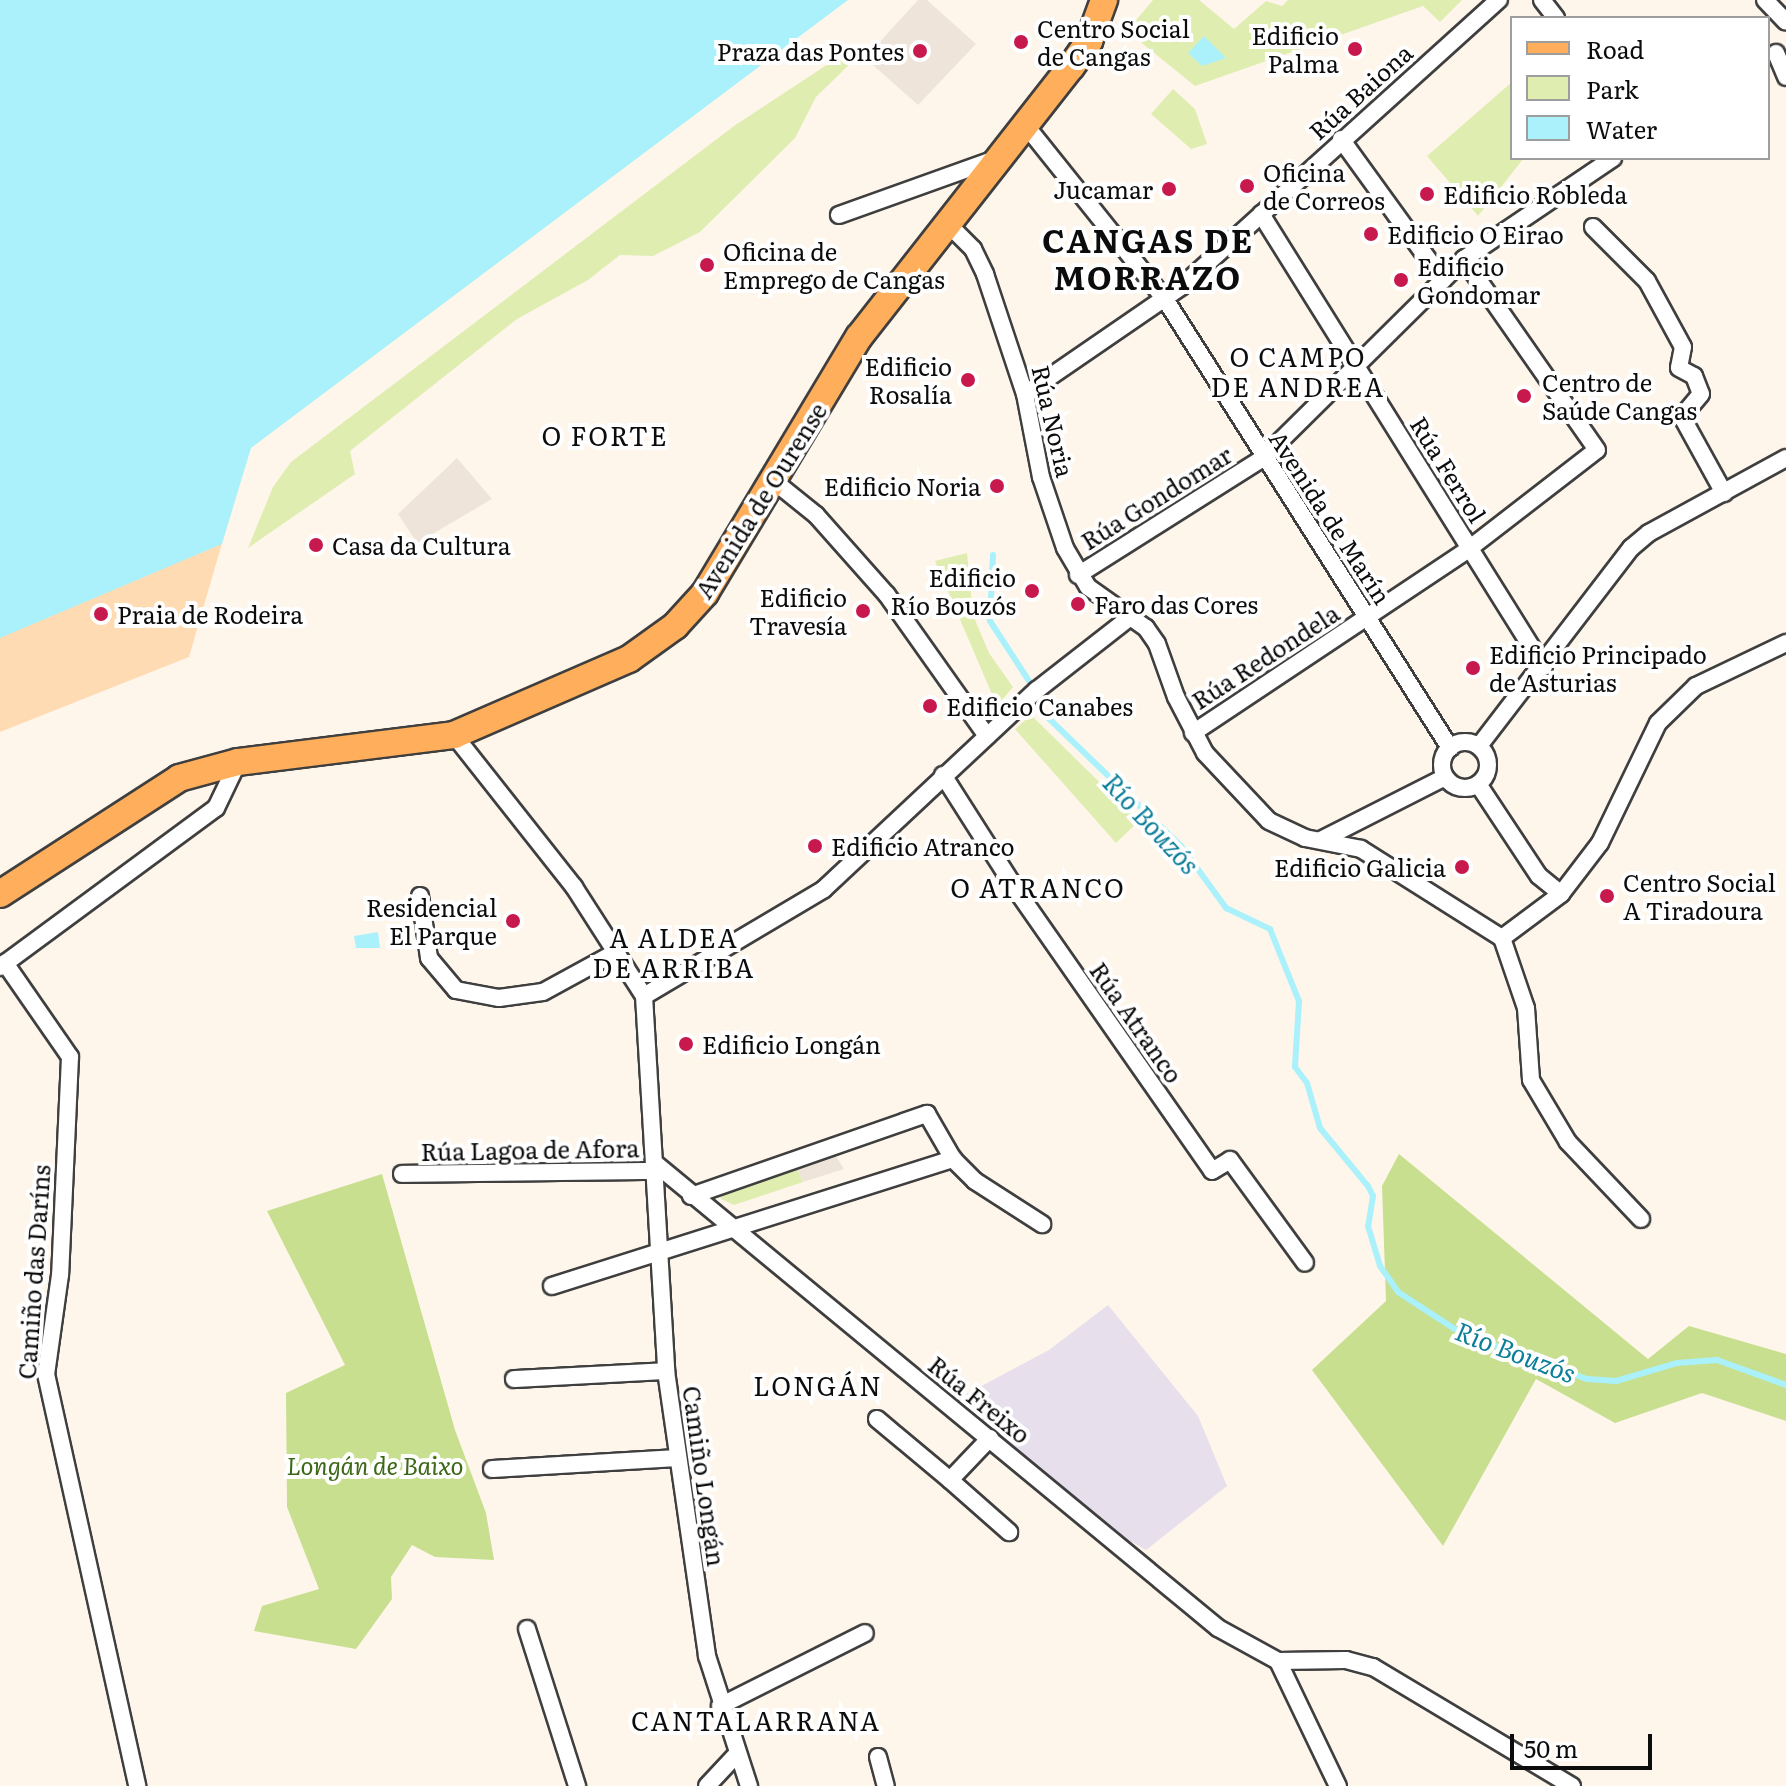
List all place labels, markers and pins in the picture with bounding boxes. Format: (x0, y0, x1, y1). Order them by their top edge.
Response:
place label: Centro Social de Cangas (1037, 14, 1190, 70)
place label: Edificio Palma (1252, 21, 1339, 77)
marker: Centro Social de Cangas (1012, 33, 1030, 51)
place label: Praza das Pontes (717, 37, 904, 65)
marker: Edificio Palma (1346, 40, 1364, 58)
marker: Praza das Pontes (911, 42, 929, 60)
place label: Oficina de Correos (1263, 158, 1385, 214)
place label: Jucamar (1053, 175, 1153, 203)
marker: Oficina de Correos (1238, 177, 1256, 195)
marker: Jucamar (1160, 180, 1178, 198)
place label: Edificio Robleda (1443, 180, 1627, 208)
marker: Edificio Robleda (1418, 185, 1436, 203)
place label: Edificio O Eirao (1387, 220, 1564, 248)
marker: Edificio O Eirao (1362, 225, 1380, 243)
place label: Oficina de Emprego de Cangas (723, 237, 945, 293)
place label: Edificio Gondomar (1417, 252, 1540, 308)
marker: Oficina de Emprego de Cangas (698, 256, 716, 274)
marker: Edificio Gondomar (1392, 271, 1410, 289)
place label: Edificio Rosalía (865, 352, 952, 408)
place label: Centro de Saúde Cangas (1542, 368, 1697, 424)
marker: Edificio Rosalía (959, 371, 977, 389)
marker: Centro de Saúde Cangas (1513, 385, 1535, 407)
place label: Edificio Noria (824, 472, 981, 500)
marker: Edificio Noria (988, 477, 1006, 495)
place label: Casa da Cultura (332, 531, 511, 559)
marker: Casa da Cultura (307, 536, 325, 554)
place label: Edificio Río Bouzós (891, 563, 1016, 619)
marker: Edificio Río Bouzós (1023, 582, 1041, 600)
place label: Edificio Travesía (749, 583, 847, 639)
place label: Faro das Cores (1094, 590, 1258, 618)
marker: Faro das Cores (1069, 595, 1087, 613)
place label: Praia de Rodeira (117, 600, 303, 628)
marker: Edificio Travesía (854, 602, 872, 620)
marker: Praia de Rodeira (92, 605, 110, 623)
place label: Edificio Principado de Asturias (1489, 640, 1707, 696)
marker: Edificio Principado de Asturias (1464, 659, 1482, 677)
place label: Edificio Canabes (946, 692, 1133, 720)
marker: Edificio Canabes (921, 697, 939, 715)
place label: Edificio Atranco (831, 832, 1015, 860)
marker: Edificio Atranco (806, 837, 824, 855)
place label: Edificio Galicia (1274, 853, 1446, 881)
marker: Edificio Galicia (1453, 858, 1471, 876)
place label: Centro Social A Tiradoura (1623, 868, 1776, 924)
marker: Centro Social A Tiradoura (1598, 887, 1616, 905)
place label: Residencial El Parque (366, 893, 497, 949)
marker: Residencial El Parque (504, 912, 522, 930)
place label: Edificio Longán (702, 1030, 881, 1058)
marker: Edificio Longán (677, 1035, 695, 1053)

